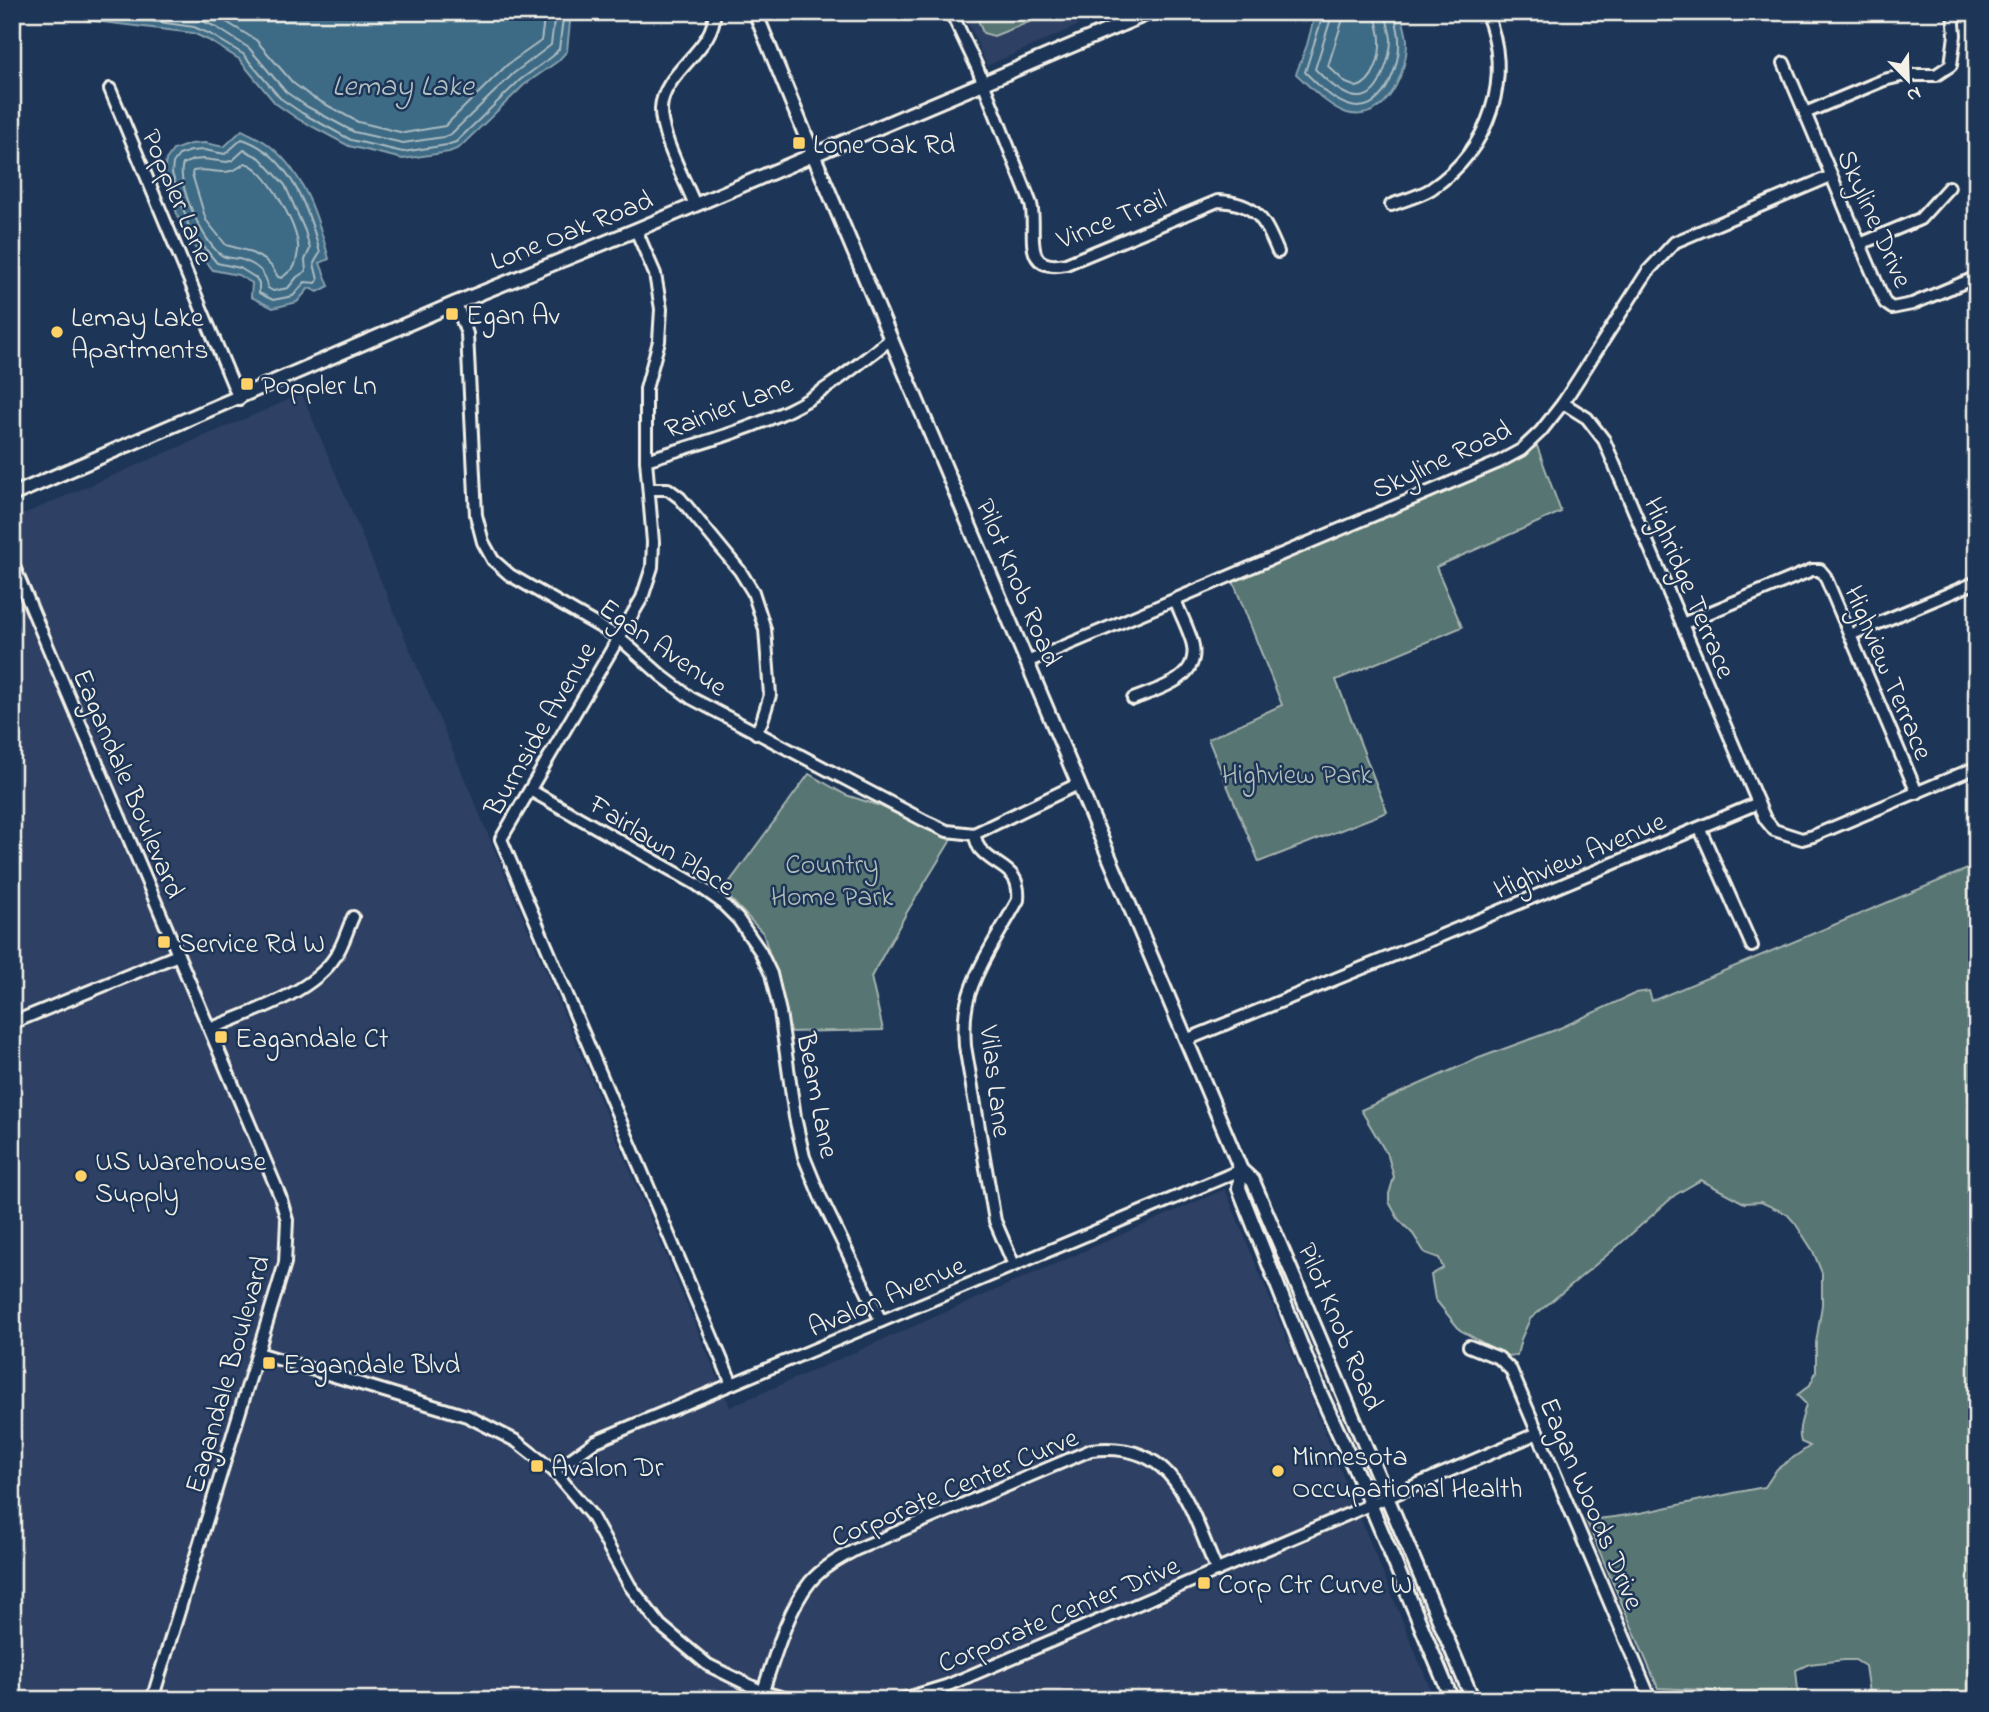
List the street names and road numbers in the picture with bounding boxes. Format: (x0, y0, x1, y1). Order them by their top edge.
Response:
street label: Poppler Lane (129, 123, 223, 272)
street label: Skyline Drive (1824, 144, 1922, 295)
street label: Lone Oak Road (485, 181, 660, 283)
street label: Vince Trail (1050, 181, 1173, 262)
street label: Rainier Lane (659, 365, 800, 452)
street label: Skyline Road (1366, 411, 1519, 511)
street label: Highridge Terrace (1631, 491, 1745, 686)
street label: Pilot Knob Road (963, 493, 1071, 674)
street label: Highview Terrace (1832, 580, 1942, 767)
street label: Egan Avenue (589, 589, 735, 709)
street label: Burnside Avenue (475, 634, 609, 826)
street label: Eagandale Boulevard (60, 663, 194, 906)
street label: Fairlawn Place (579, 785, 742, 908)
street label: Highview Avenue (1488, 802, 1673, 912)
street label: Vilas Lane (966, 1022, 1021, 1140)
street label: Beam Lane (783, 1028, 848, 1162)
street label: Pilot Knob Road (1285, 1237, 1393, 1418)
street label: Avalon Avenue (803, 1247, 973, 1350)
street label: Eagandale Boulevard (176, 1251, 283, 1499)
street label: Eagan Woods Drive (1527, 1392, 1653, 1617)
street label: Corporate Center Curve (826, 1418, 1086, 1560)
street label: Corporate Center Drive (932, 1547, 1187, 1686)

